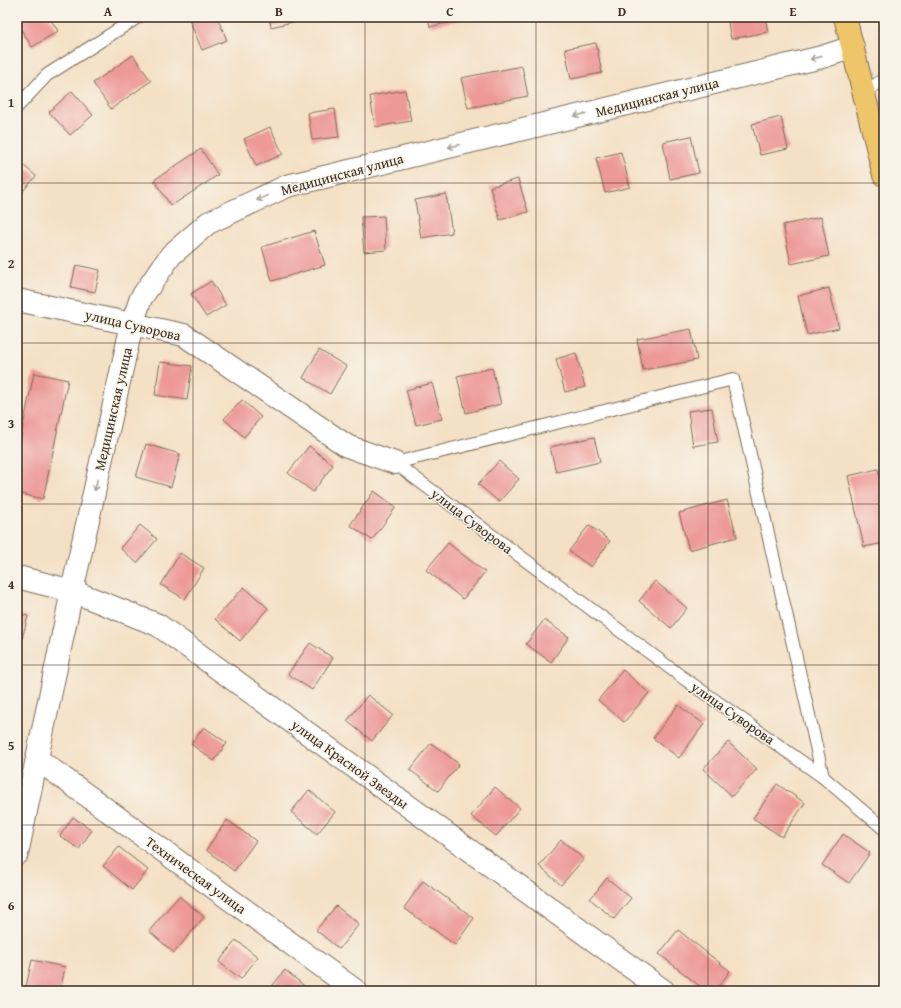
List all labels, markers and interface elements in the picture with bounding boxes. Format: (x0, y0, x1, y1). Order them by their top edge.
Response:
text: A (104, 2, 113, 21)
text: B (275, 2, 283, 21)
text: C (446, 2, 454, 21)
text: D (618, 2, 626, 21)
text: E (790, 2, 797, 21)
one-way arrow (810, 55, 823, 63)
street label: Медицинская улица (593, 72, 721, 122)
text: 1 (8, 93, 14, 112)
one-way arrow (574, 112, 587, 120)
one-way arrow (448, 142, 461, 150)
street label: Медицинская улица (279, 148, 406, 200)
one-way arrow (256, 195, 268, 202)
text: 2 (8, 254, 15, 273)
street label: улица Суворова (82, 304, 183, 346)
street label: Медицинская улица (89, 345, 137, 473)
text: 3 (8, 414, 14, 433)
one-way arrow (91, 478, 99, 491)
street label: улица Суворова (426, 483, 517, 559)
text: 4 (8, 575, 15, 594)
street label: улица Суворова (686, 676, 779, 749)
street label: улица Красной Звезды (286, 714, 413, 814)
text: 5 (8, 736, 15, 755)
street label: Техническая улица (141, 832, 251, 919)
text: 6 (8, 896, 15, 915)

